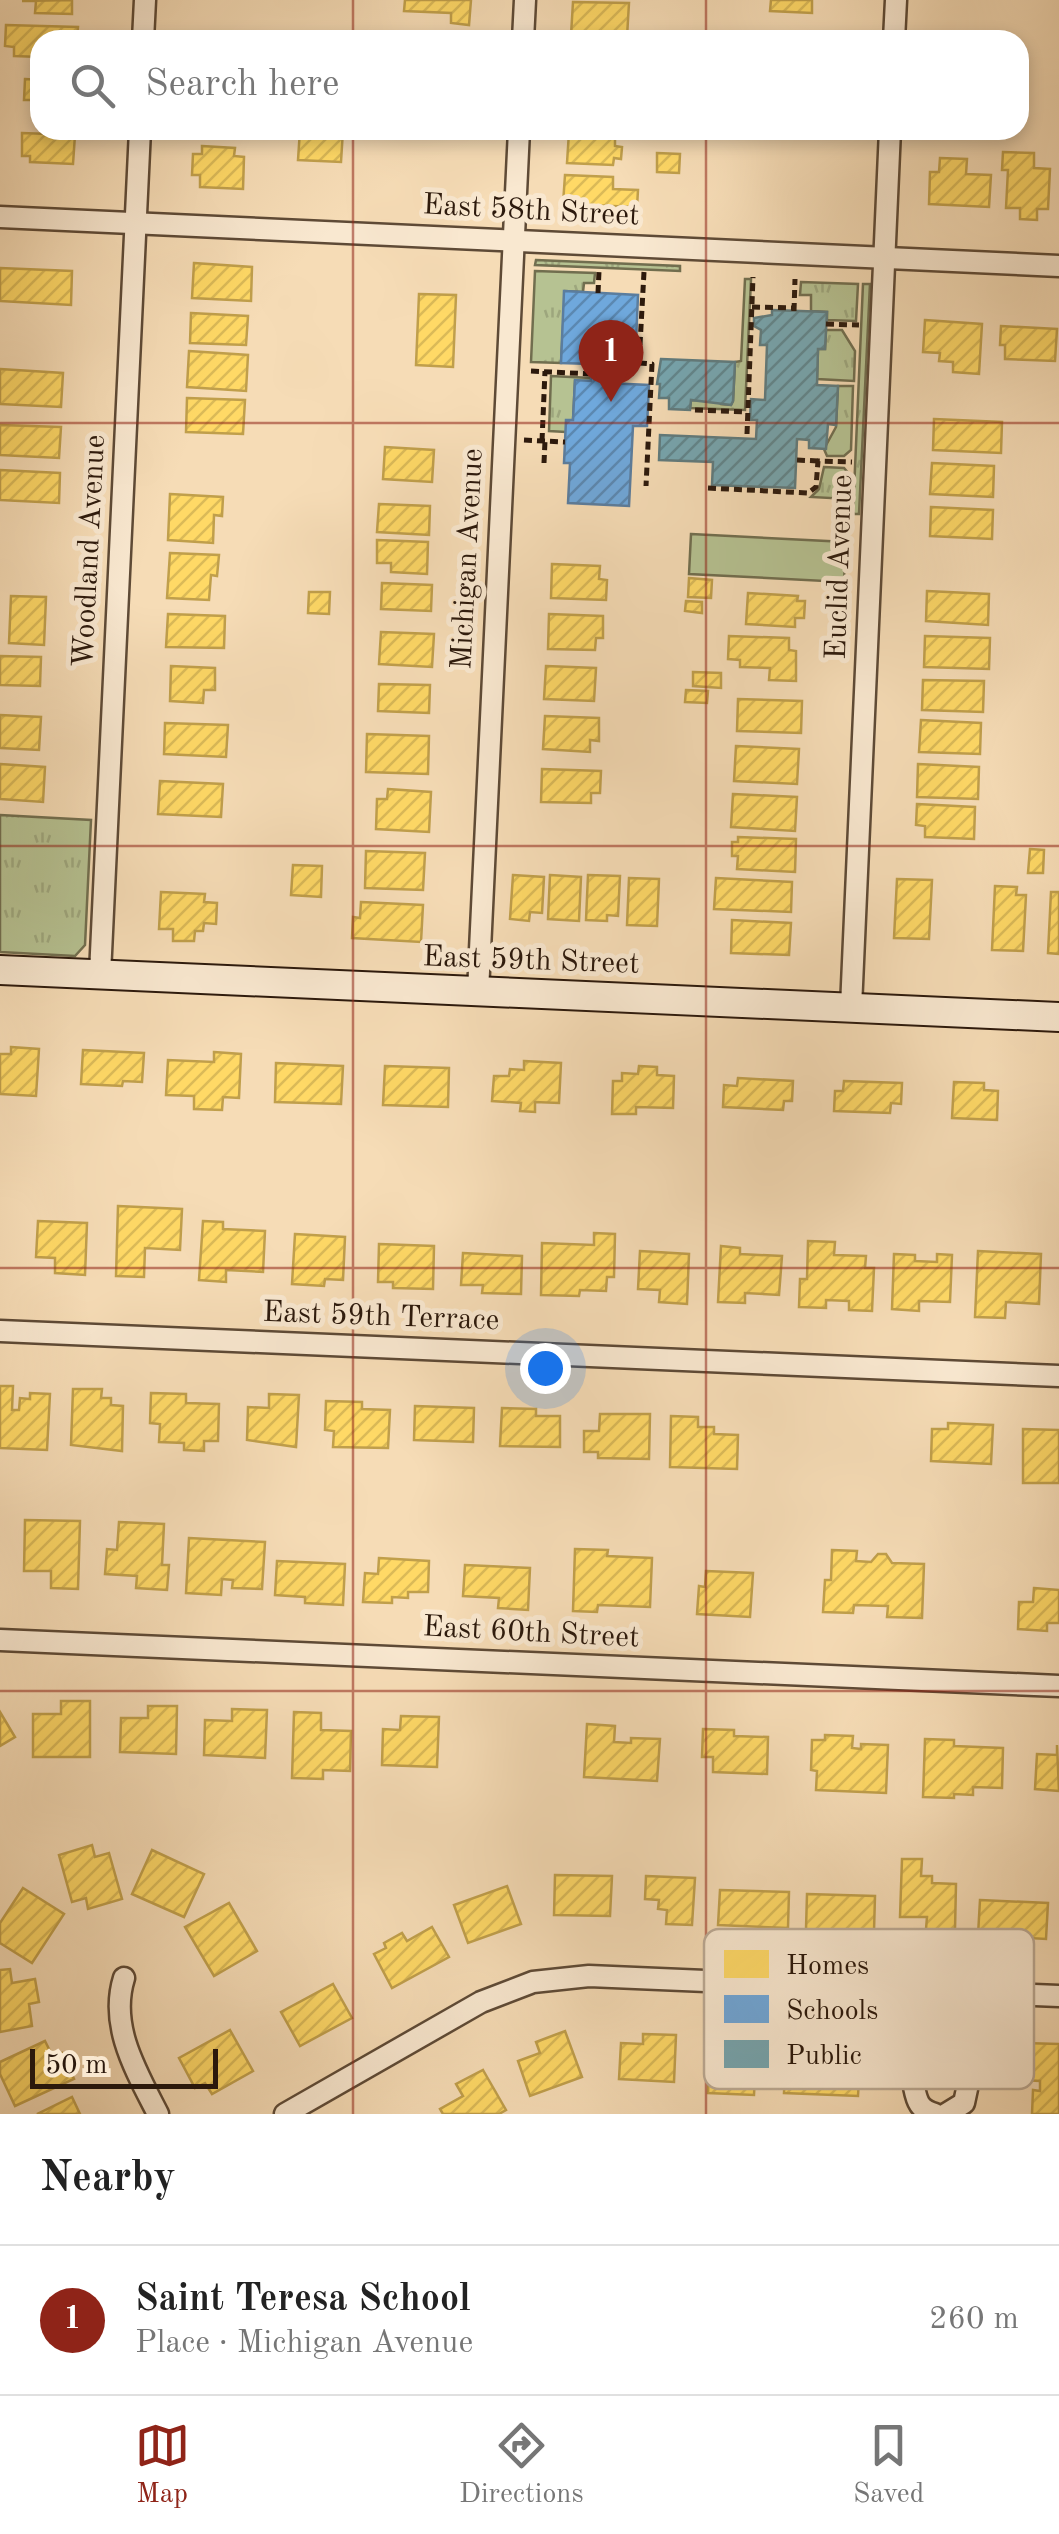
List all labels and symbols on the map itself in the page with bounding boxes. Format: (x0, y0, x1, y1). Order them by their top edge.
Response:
street label: East 58th Street (422, 190, 640, 232)
pin: 1 (578, 320, 644, 402)
street label: Woodland Avenue (69, 434, 111, 668)
street label: Michigan Avenue (447, 448, 489, 670)
street label: Euclid Avenue (822, 474, 858, 660)
street label: East 59th Street (422, 942, 640, 980)
street label: East 59th Terrace (262, 1298, 500, 1336)
your location (520, 1343, 571, 1394)
street label: East 60th Street (422, 1612, 640, 1654)
legend (704, 1929, 1034, 2089)
text: Homes (786, 1953, 869, 1981)
text: Schools (786, 1998, 878, 2026)
text: Public (786, 2043, 862, 2071)
scale bar (30, 2044, 218, 2088)

